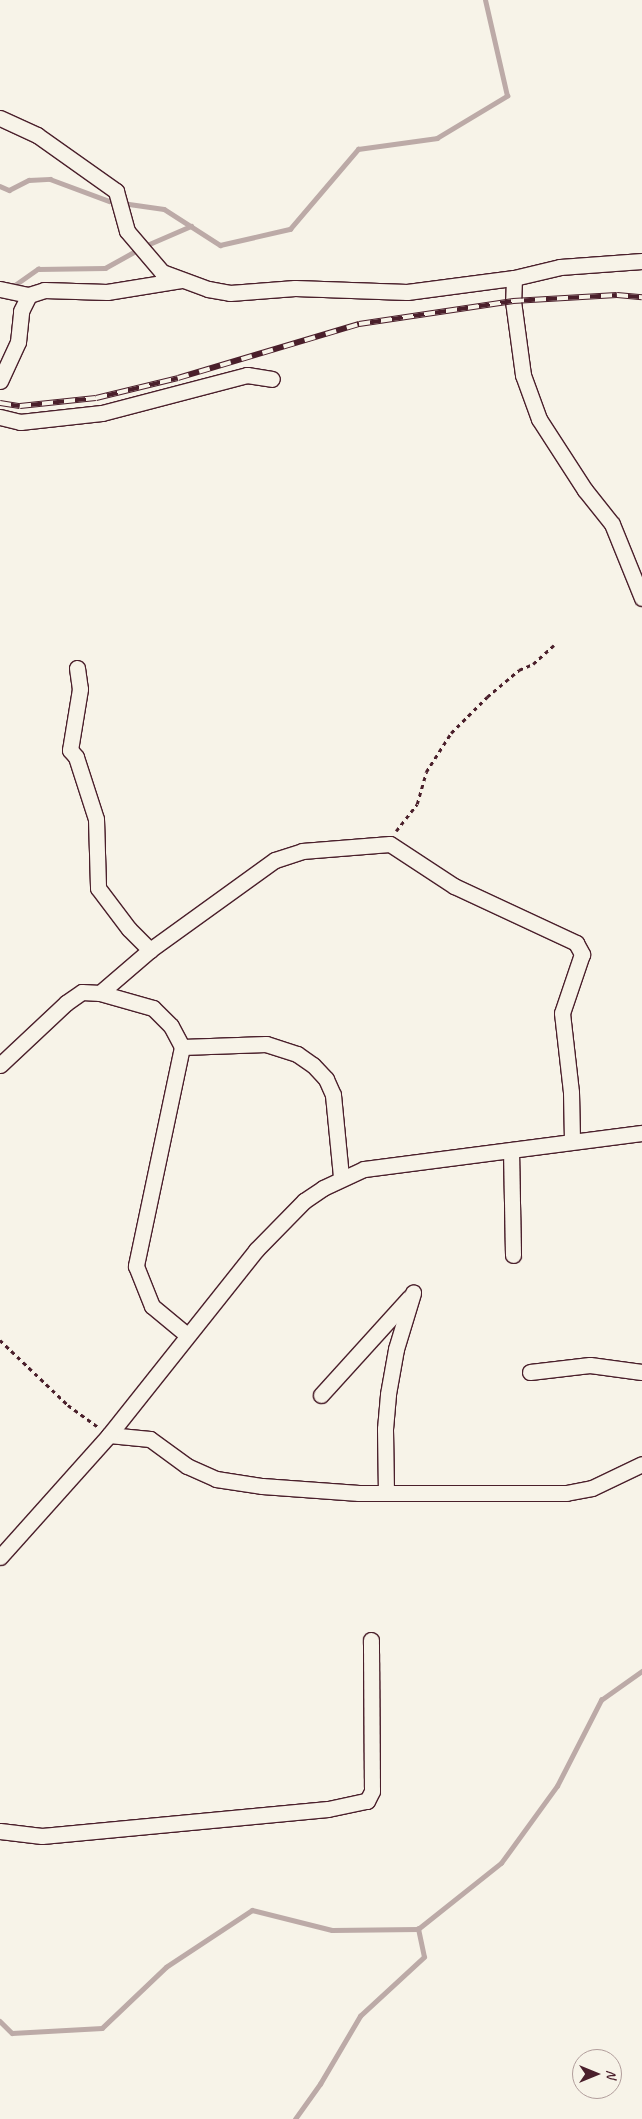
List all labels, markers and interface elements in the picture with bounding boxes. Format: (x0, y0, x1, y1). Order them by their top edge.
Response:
north arrow (572, 2049, 622, 2099)
text: N (603, 2070, 620, 2078)

